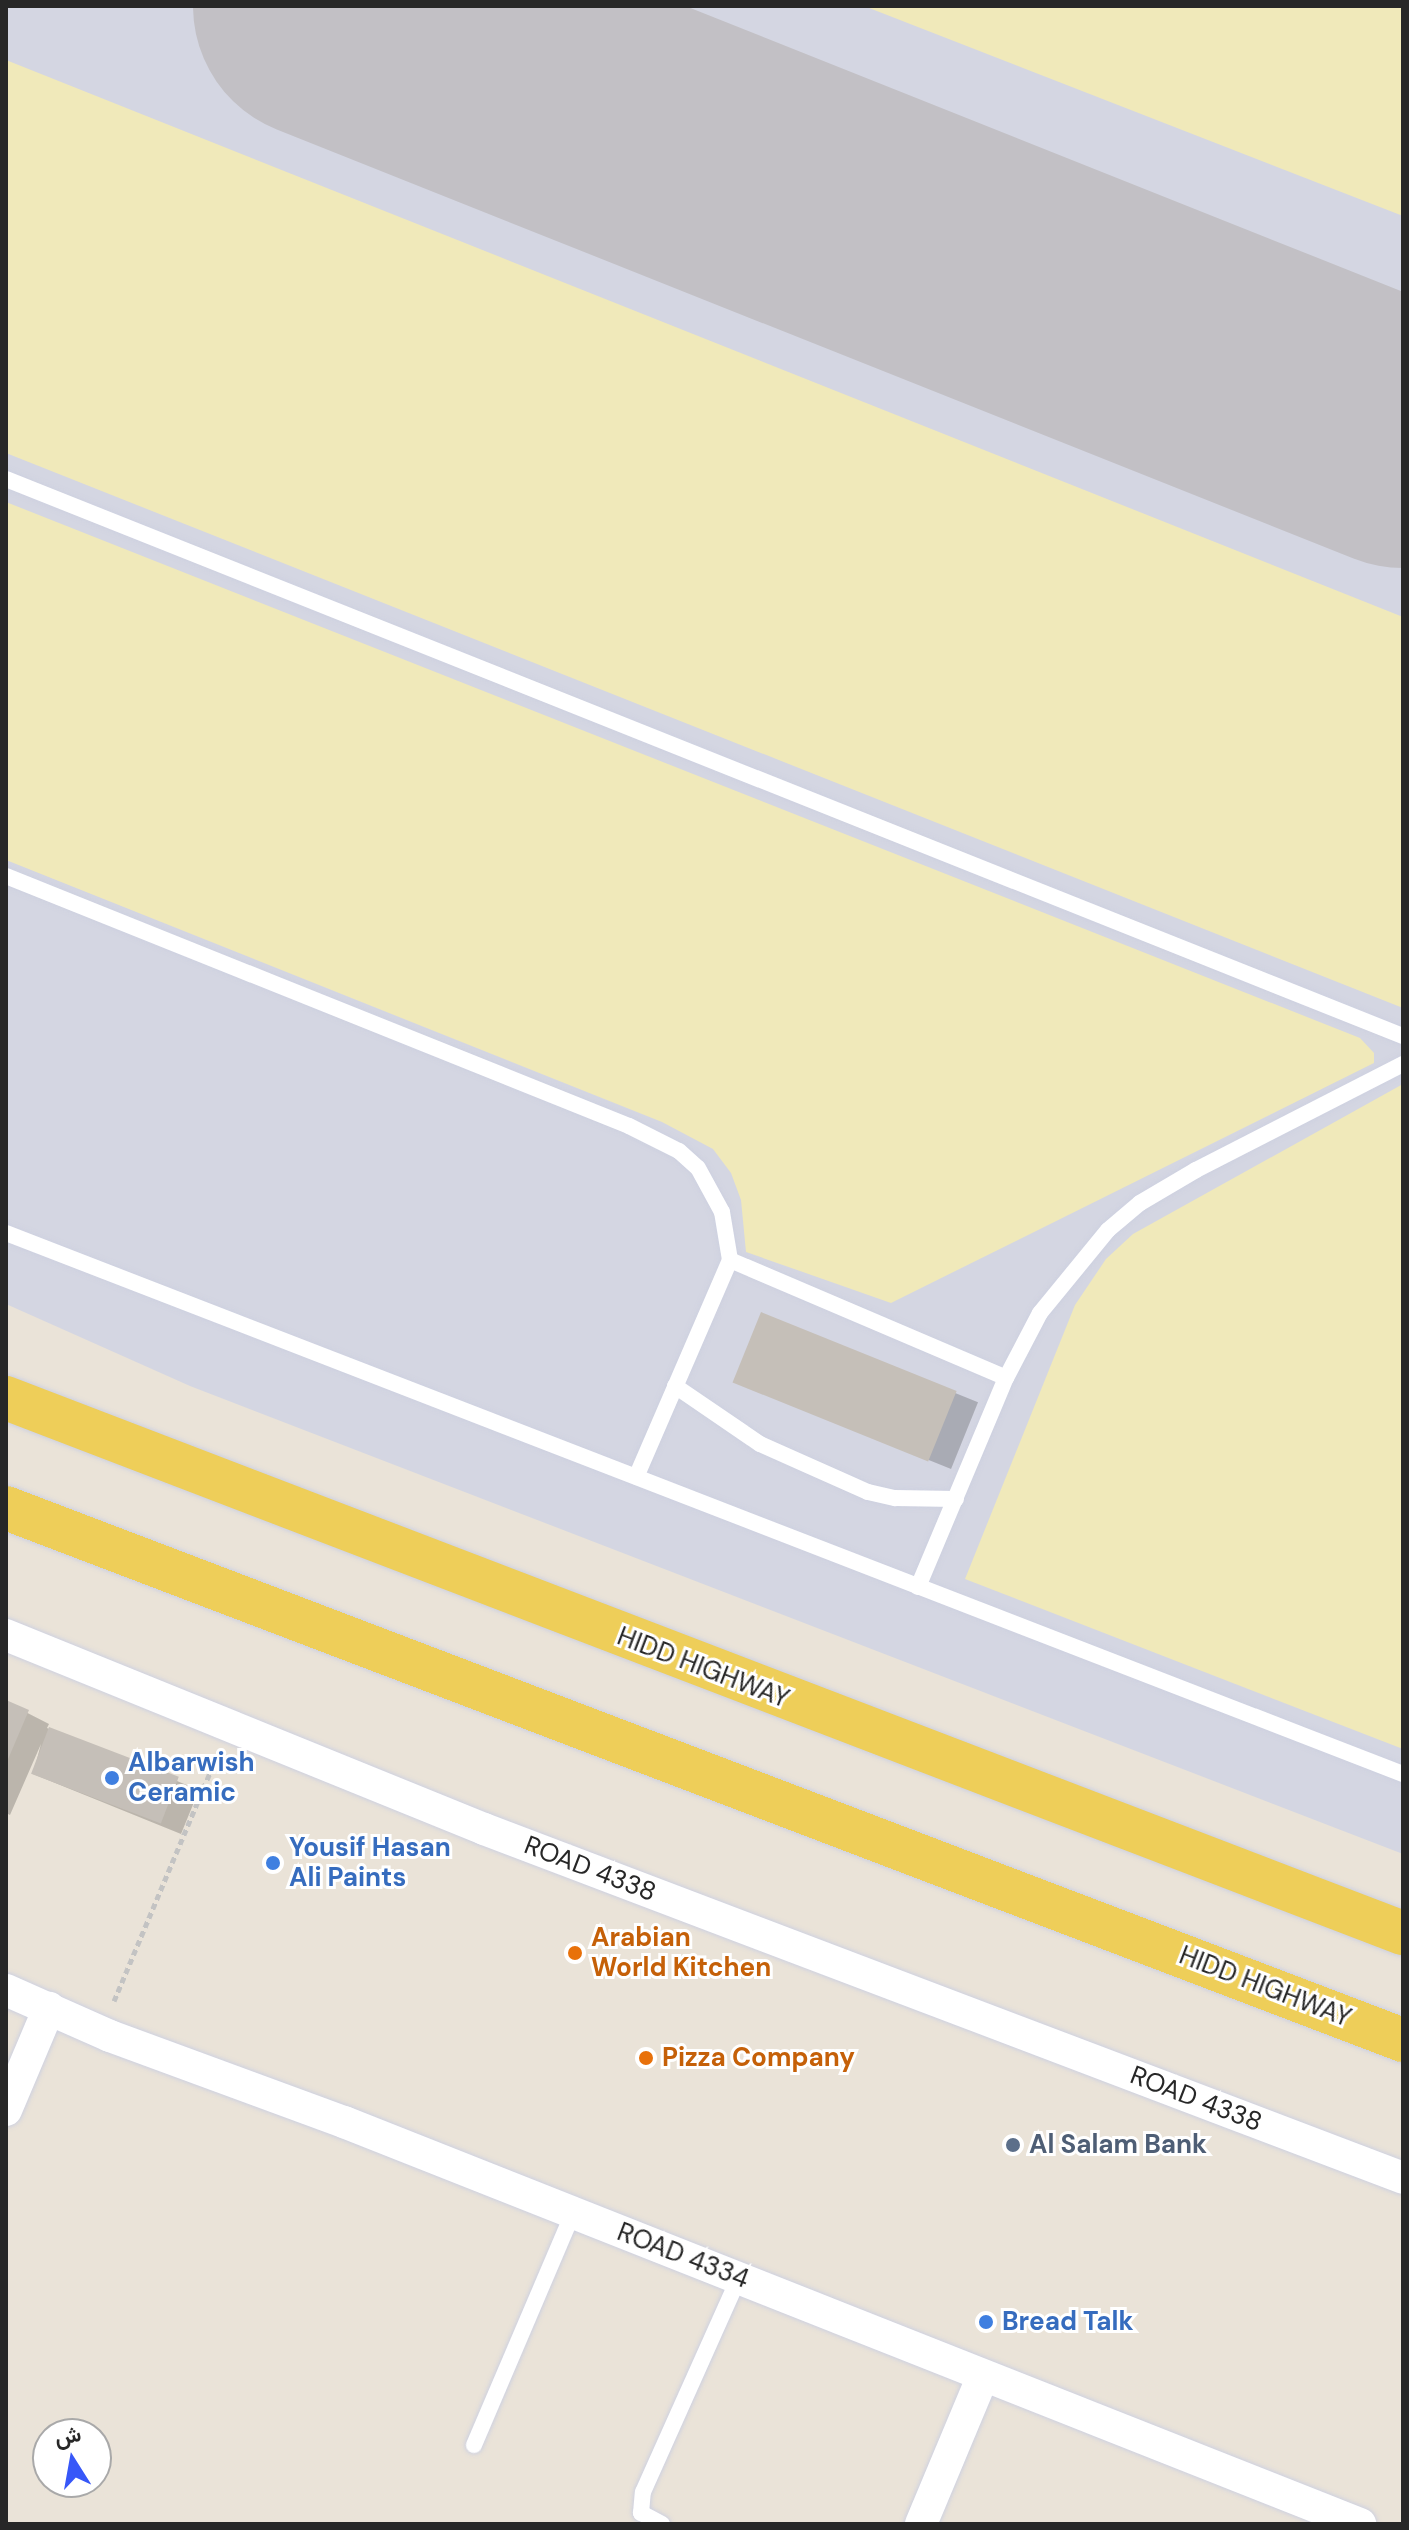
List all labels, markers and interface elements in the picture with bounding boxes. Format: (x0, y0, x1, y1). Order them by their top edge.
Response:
street label: HIDD HIGHWAY (613, 1621, 793, 1715)
place label: Albarwish Ceramic (128, 1747, 255, 1808)
marker: Albarwish Ceramic (103, 1769, 121, 1787)
street label: ROAD 4338 (520, 1830, 660, 1908)
place label: Yousif Hasan Ali Paints (289, 1832, 451, 1894)
marker: Yousif Hasan Ali Paints (264, 1854, 282, 1872)
place label: Arabian World Kitchen (591, 1922, 771, 1984)
street label: HIDD HIGHWAY (1175, 1940, 1355, 2034)
marker: Arabian World Kitchen (566, 1944, 584, 1962)
place label: Pizza Company (662, 2042, 855, 2074)
marker: Pizza Company (637, 2049, 655, 2067)
street label: ROAD 4338 (1126, 2060, 1266, 2138)
place label: Al Salam Bank (1029, 2129, 1207, 2161)
marker: Al Salam Bank (1004, 2136, 1022, 2154)
street label: ROAD 4334 (613, 2217, 753, 2295)
place label: Bread Talk (1002, 2306, 1134, 2338)
marker: Bread Talk (977, 2313, 995, 2331)
north arrow (32, 2418, 112, 2498)
text: ش (52, 2419, 83, 2453)

